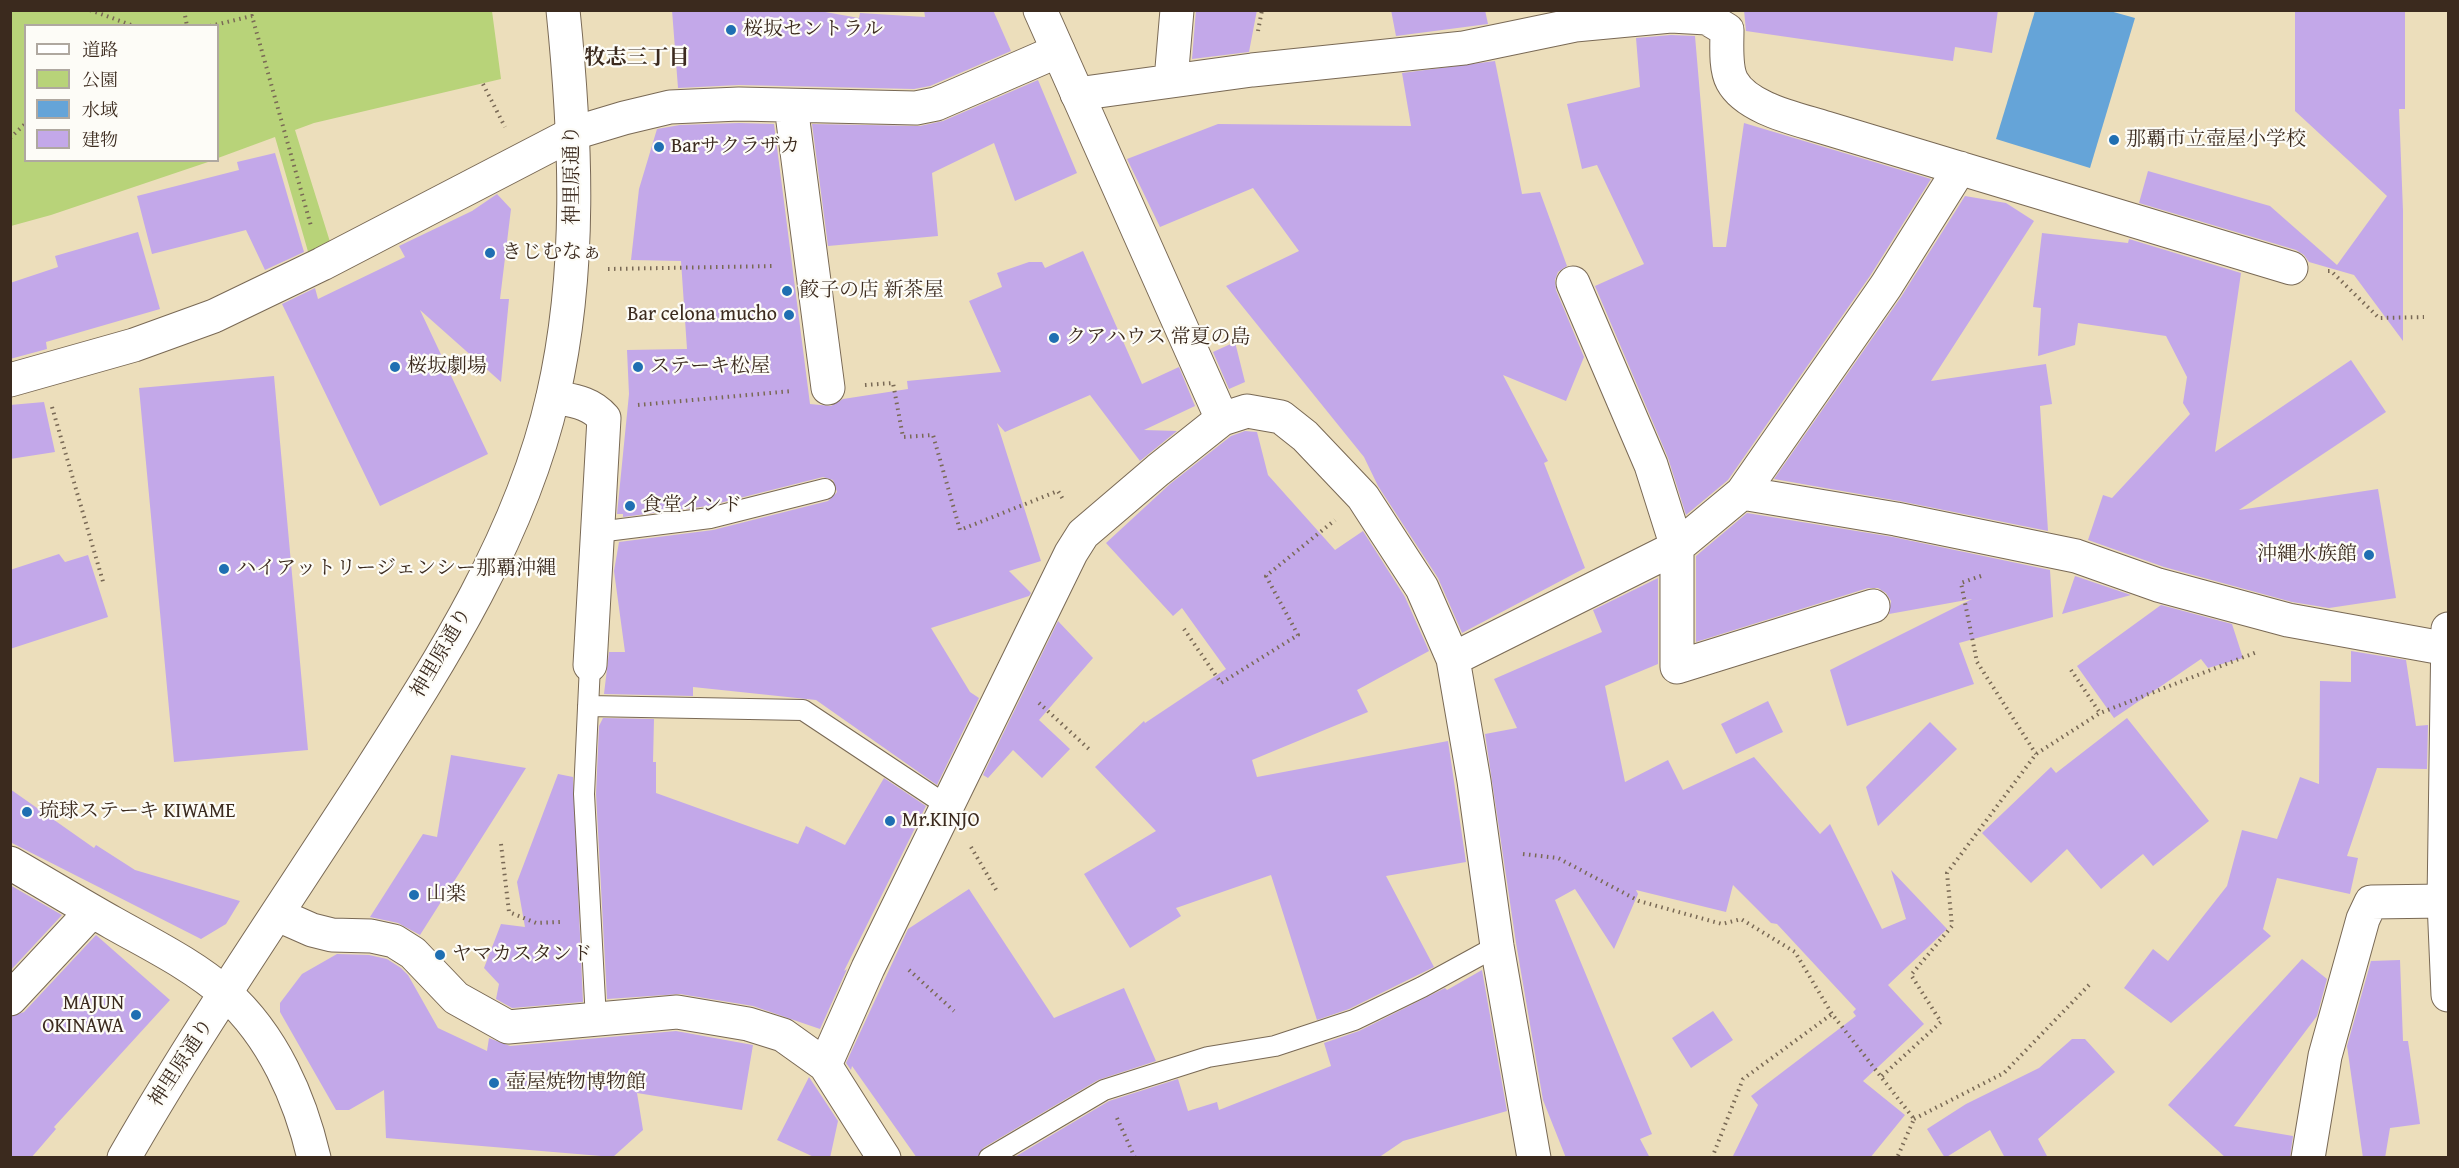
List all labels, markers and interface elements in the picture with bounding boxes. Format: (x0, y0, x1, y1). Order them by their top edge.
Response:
place label: 桜坂セントラル (743, 18, 883, 42)
marker: 桜坂セントラル (724, 23, 738, 37)
legend (24, 24, 219, 162)
text: 道路 (82, 36, 118, 63)
district label: 牧志三丁目 (585, 46, 689, 72)
text: 公園 (82, 66, 118, 93)
text: 水域 (82, 96, 118, 123)
street label: 神里原通り (561, 125, 585, 225)
text: 建物 (82, 126, 118, 153)
place label: 那覇市立壺屋小学校 (2126, 128, 2306, 152)
marker: 那覇市立壺屋小学校 (2107, 133, 2121, 147)
place label: Barサクラザカ (671, 135, 800, 159)
marker: Barサクラザカ (652, 140, 666, 154)
place label: きじむなぁ (502, 241, 602, 265)
marker: きじむなぁ (483, 246, 497, 260)
place label: 餃子の店 新茶屋 (799, 279, 943, 303)
marker: 餃子の店 新茶屋 (780, 284, 794, 298)
place label: Bar celona mucho (627, 303, 777, 327)
marker: Bar celona mucho (782, 308, 796, 322)
place label: クアハウス 常夏の島 (1066, 326, 1250, 350)
marker: クアハウス 常夏の島 (1047, 331, 1061, 345)
place label: 桜坂劇場 (407, 355, 487, 379)
place label: ステーキ松屋 (650, 355, 770, 379)
marker: 桜坂劇場 (388, 360, 402, 374)
marker: ステーキ松屋 (631, 360, 645, 374)
place label: 食堂インド (642, 494, 742, 518)
marker: 食堂インド (623, 499, 637, 513)
place label: 沖縄水族館 (2257, 543, 2357, 567)
marker: 沖縄水族館 (2362, 548, 2376, 562)
place label: ハイアットリージェンシー那覇沖縄 (236, 557, 556, 581)
marker: ハイアットリージェンシー那覇沖縄 (217, 562, 231, 576)
street label: 神里原通り (407, 604, 477, 702)
place label: 琉球ステーキ KIWAME (39, 800, 235, 824)
marker: 琉球ステーキ KIWAME (20, 805, 34, 819)
place label: Mr.KINJO (902, 809, 980, 833)
marker: Mr.KINJO (883, 814, 897, 828)
place label: 山楽 (426, 883, 466, 907)
marker: 山楽 (407, 888, 421, 902)
place label: ヤマカスタンド (452, 943, 592, 967)
marker: ヤマカスタンド (433, 948, 447, 962)
place label: MAJUN OKINAWA (42, 992, 124, 1039)
marker: MAJUN OKINAWA (129, 1008, 143, 1022)
street label: 神里原通り (145, 1015, 219, 1111)
place label: 壺屋焼物博物館 (506, 1071, 646, 1095)
marker: 壺屋焼物博物館 (487, 1076, 501, 1090)

